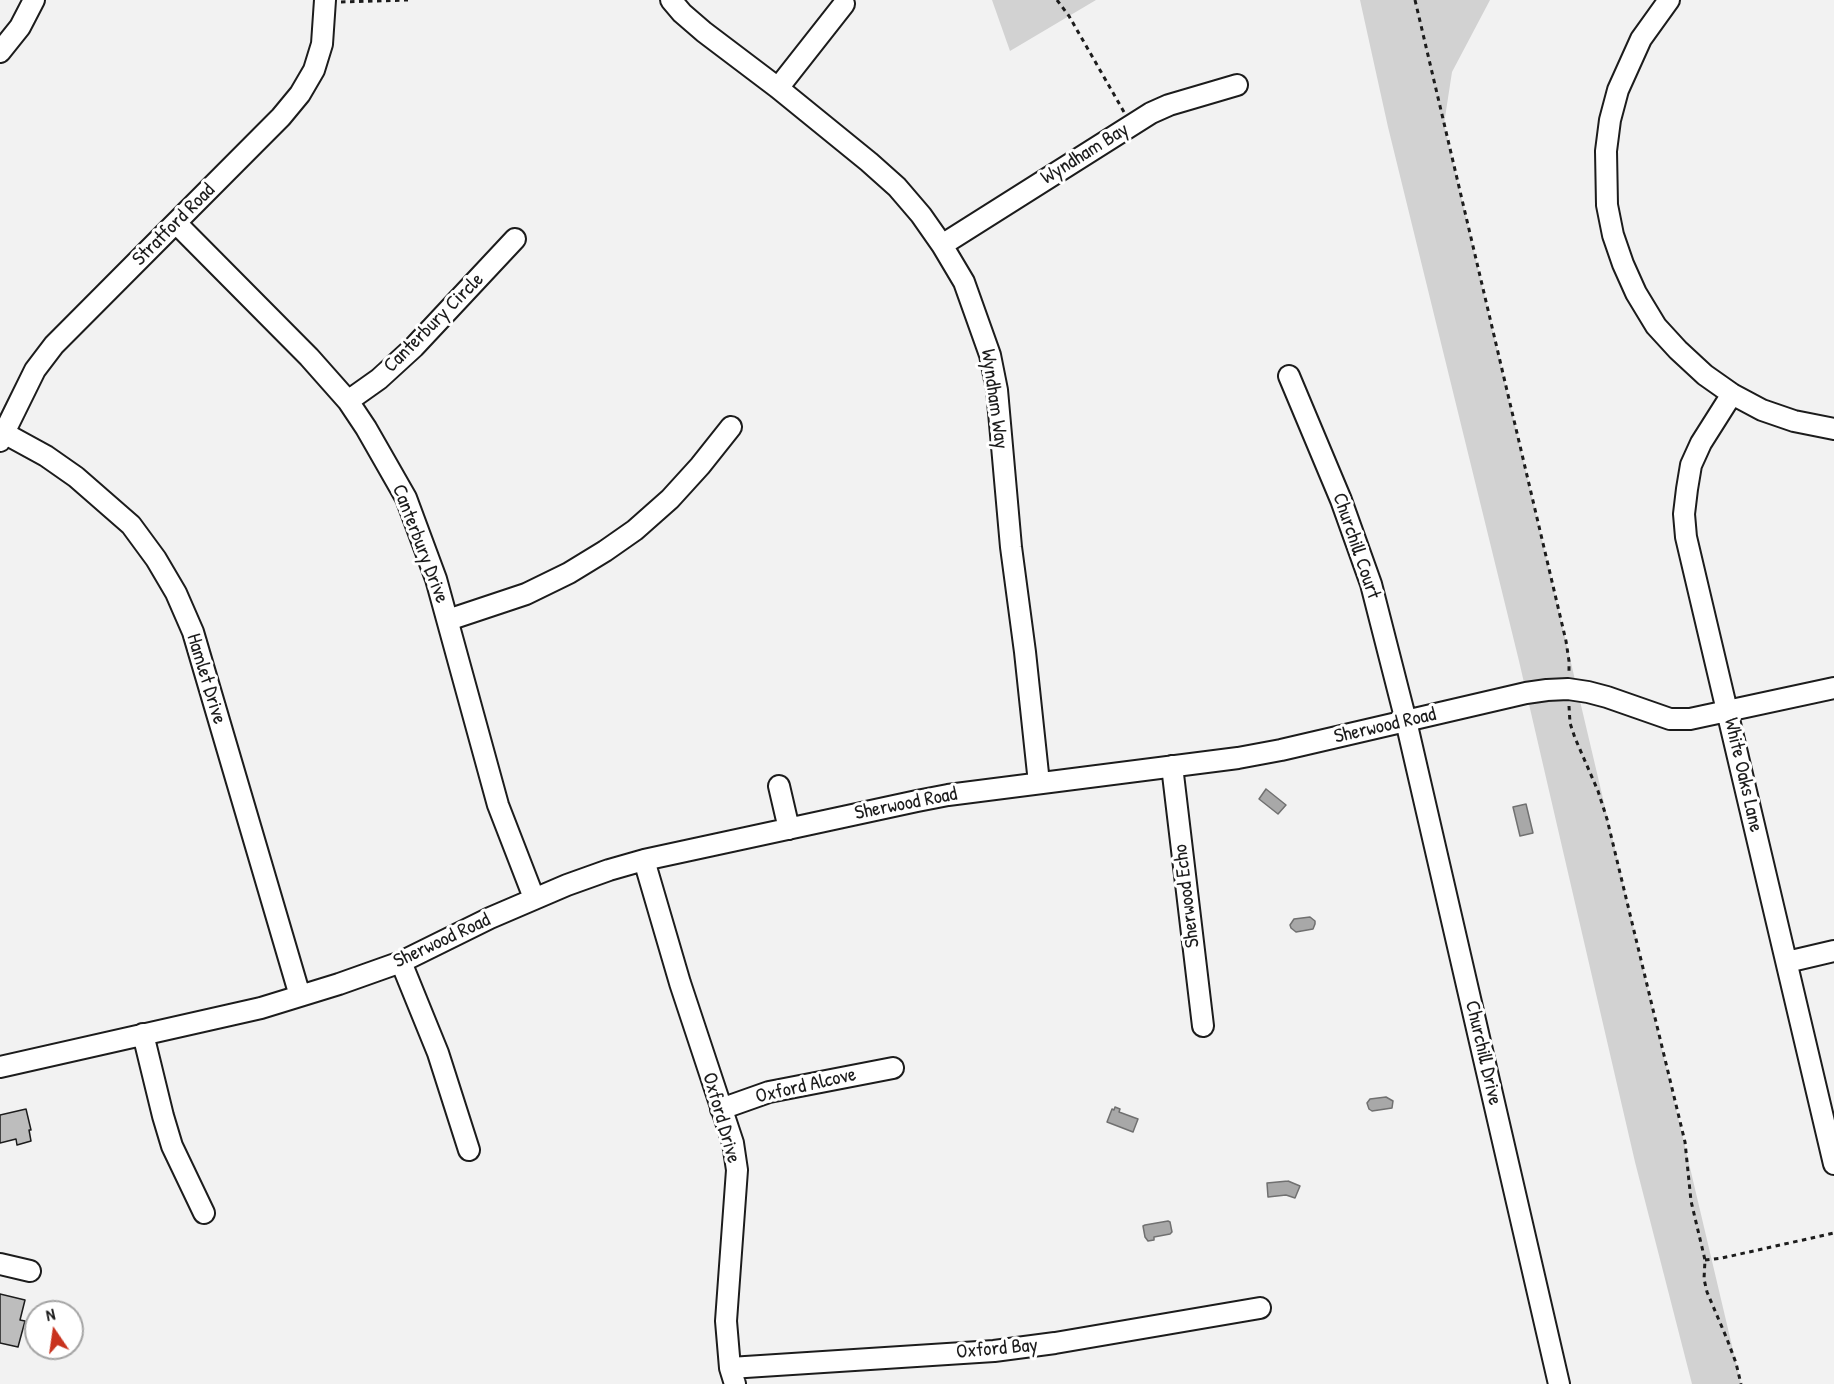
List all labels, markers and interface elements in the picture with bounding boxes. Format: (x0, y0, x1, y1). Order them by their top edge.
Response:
street label: Wyndham Bay (1037, 118, 1133, 190)
street label: Stratford Road (128, 179, 220, 271)
street label: Canterbury Circle (379, 268, 489, 378)
street label: Wyndham Way (975, 347, 1013, 451)
street label: Canterbury Drive (386, 481, 454, 607)
street label: Churchill Court (1327, 490, 1385, 602)
street label: Hamlet Drive (181, 631, 231, 727)
street label: Sherwood Road (1332, 703, 1438, 749)
street label: White Oaks Lane (1718, 716, 1768, 834)
street label: Sherwood Road (853, 782, 959, 826)
street label: Sherwood Echo (1169, 843, 1205, 949)
street label: Sherwood Road (390, 908, 494, 974)
street label: Churchill Drive (1459, 998, 1507, 1108)
street label: Oxford Alcove (753, 1063, 859, 1109)
street label: Oxford Drive (697, 1070, 745, 1166)
north arrow (24, 1300, 84, 1360)
text: N (44, 1303, 57, 1326)
street label: Oxford Bay (955, 1333, 1039, 1365)

